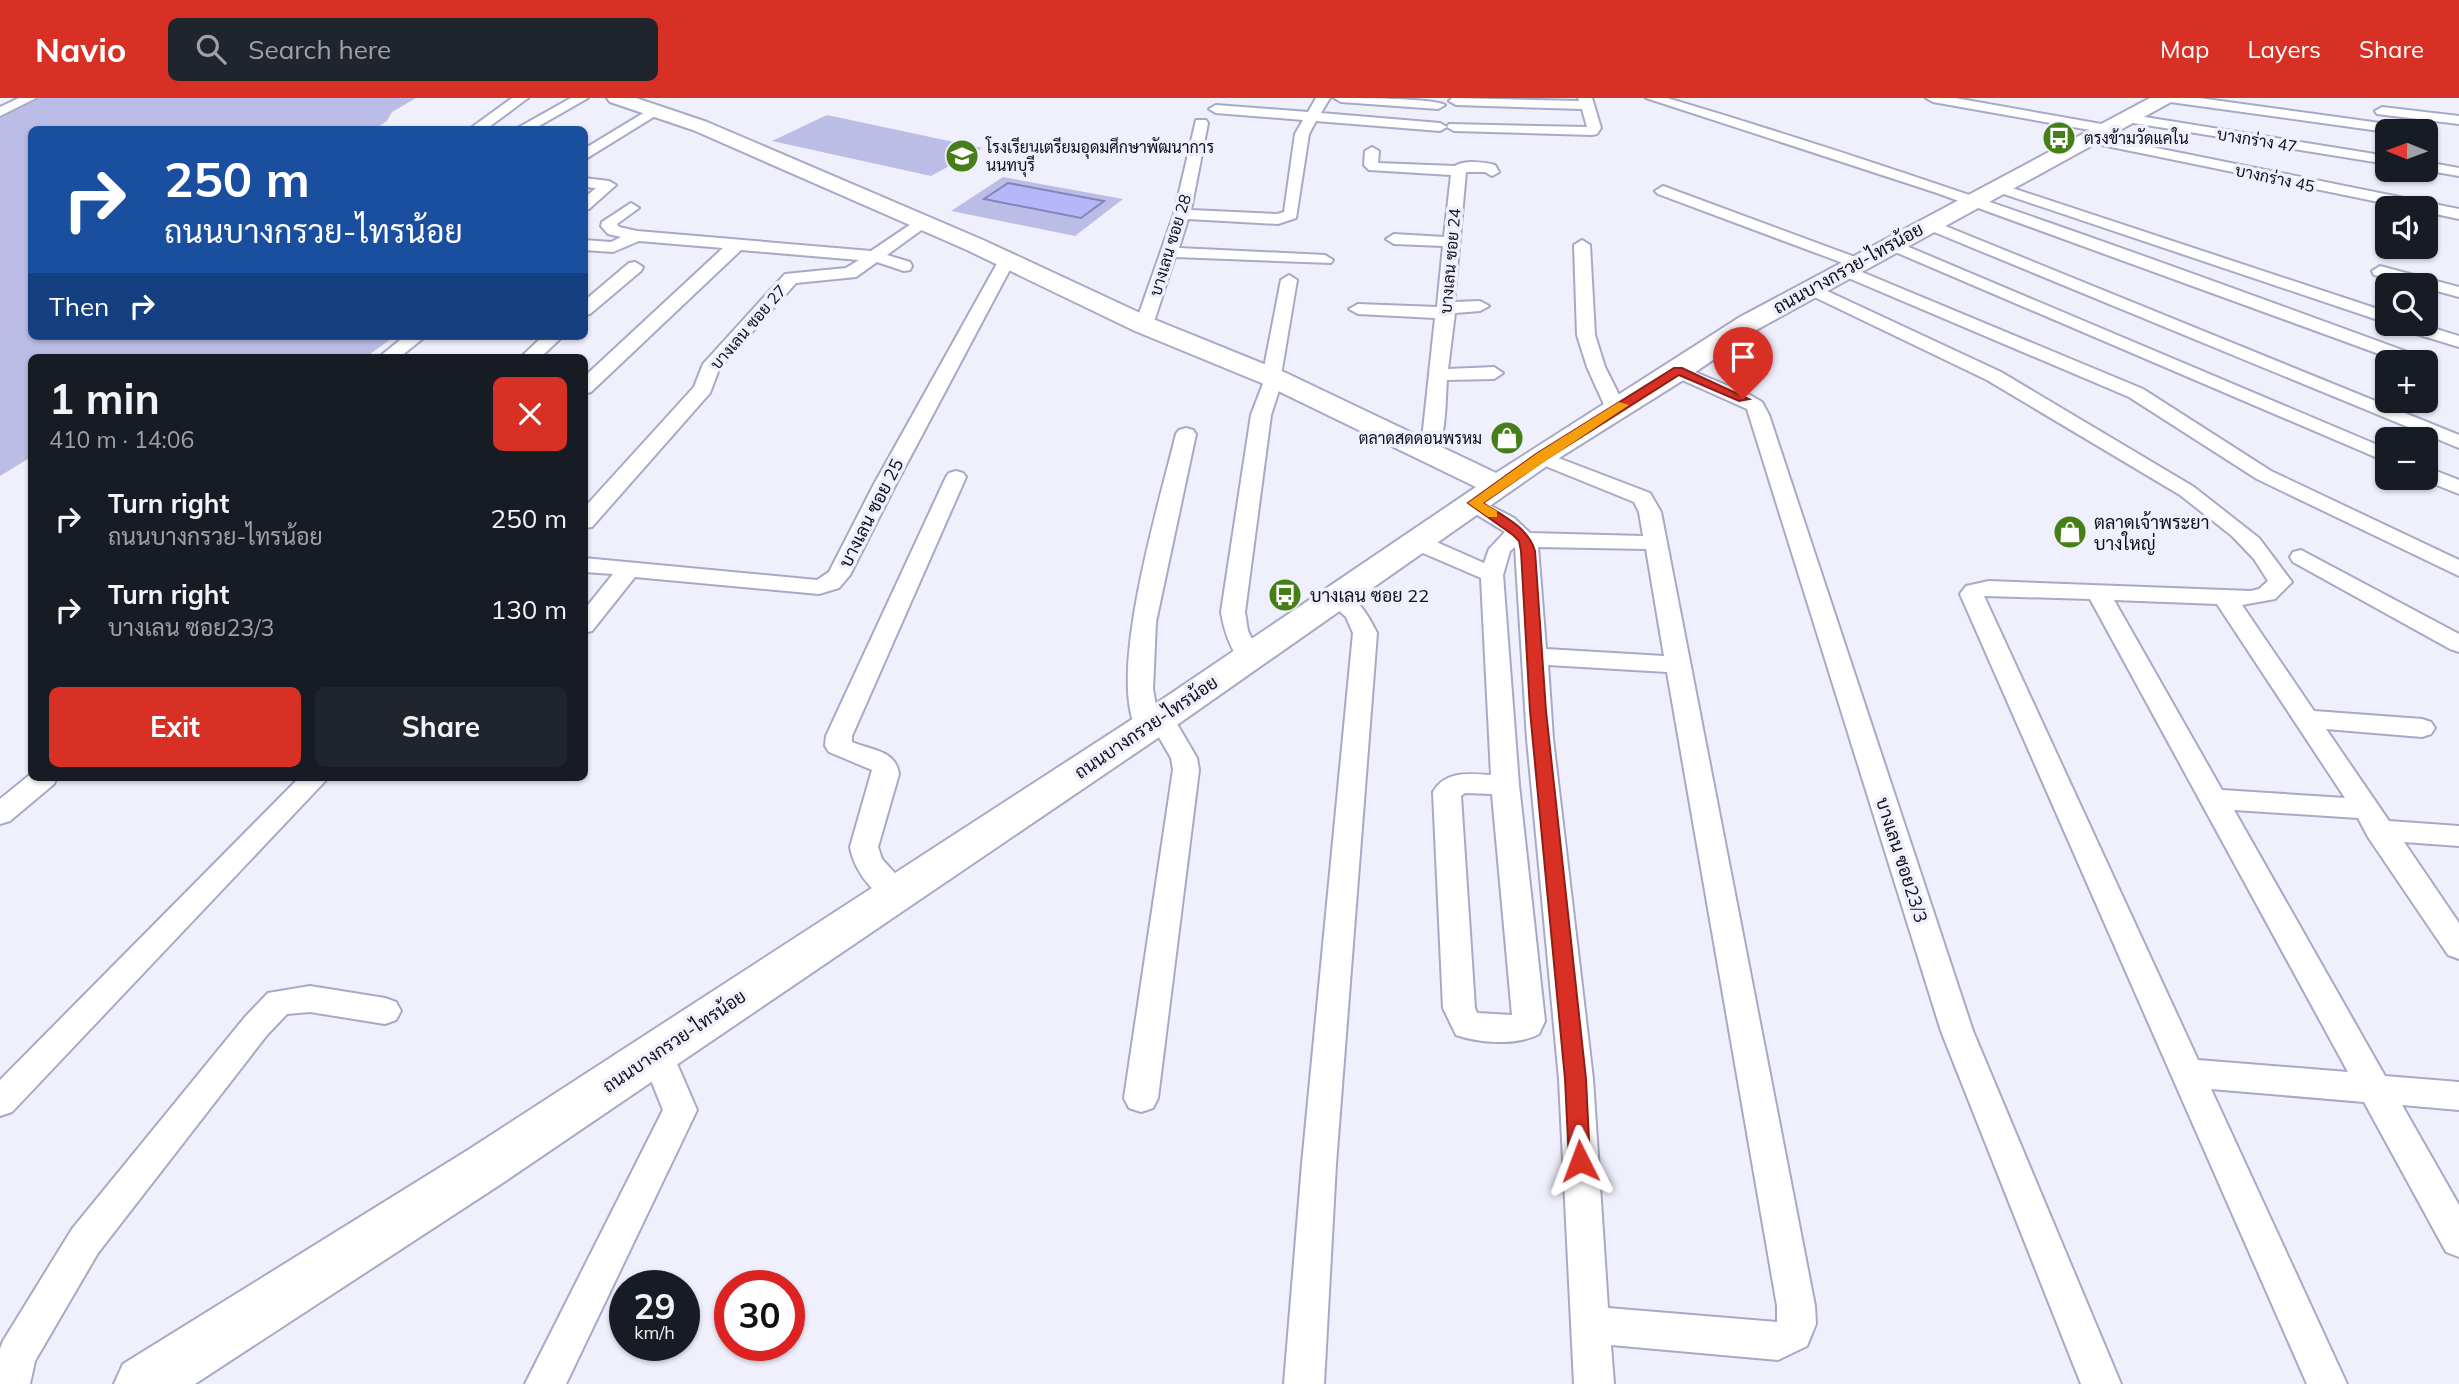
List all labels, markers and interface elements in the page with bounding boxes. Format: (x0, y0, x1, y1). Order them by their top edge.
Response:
search box (168, 18, 658, 81)
text: Navio (35, 29, 126, 70)
icon: search (192, 30, 230, 68)
text: Search here (248, 33, 391, 66)
text: Map (2160, 34, 2209, 64)
text: Layers (2247, 34, 2321, 64)
text: Share (2359, 34, 2424, 64)
bus stop icon: ตรงข้ามวัดแคใน (2040, 119, 2078, 157)
north arrow (2375, 119, 2438, 182)
map controls (2375, 119, 2438, 490)
street label: บางกร่าง 47 (2216, 124, 2298, 156)
place label: ตรงข้ามวัดแคใน (2084, 127, 2189, 148)
place label: โรงเรียนเตรียมอุดมศึกษาพัฒนาการ นนทบุรี (985, 136, 1214, 177)
school or university icon: โรงเรียนเตรียมอุดมศึกษาพัฒนาการ นนทบุรี (943, 137, 981, 175)
text: 250 m (164, 148, 310, 209)
icon: right (49, 154, 140, 245)
street label: บางกร่าง 45 (2233, 160, 2317, 196)
street label: บางเลน ซอย 28 (1145, 192, 1195, 298)
button: sound (2375, 196, 2438, 259)
street label: บางเลน ซอย 24 (1435, 207, 1465, 315)
text: ถนนบางกรวย-ไทรน้อย (164, 211, 463, 251)
street label: ถนนบางกรวย-ไทรน้อย (1768, 216, 1927, 319)
button: search (2375, 273, 2438, 336)
street label: บางเลน ซอย 27 (706, 281, 790, 373)
icon: right (123, 287, 161, 325)
text: Then (49, 290, 109, 323)
pin (1713, 327, 1773, 399)
icon: arrive (1724, 338, 1762, 376)
button: + (2375, 350, 2438, 413)
text: 1 min (49, 372, 160, 425)
button: close (493, 377, 567, 451)
shop icon: ตลาดสดดอนพรหม (1488, 419, 1526, 457)
text: 410 m · 14:06 (49, 425, 194, 454)
button: − (2375, 427, 2438, 490)
place label: ตลาดสดดอนพรหม (1359, 428, 1482, 448)
street label: บางเลน ซอย 25 (834, 455, 908, 571)
text: Turn right (108, 487, 229, 520)
icon: right (49, 500, 87, 538)
text: 250 m (491, 502, 567, 535)
place label: ตลาดเจ้าพระยา บางใหญ่ (2094, 511, 2209, 555)
shop icon: ตลาดเจ้าพระยา บางใหญ่ (2051, 513, 2089, 551)
text: ถนนบางกรวย-ไทรน้อย (108, 522, 323, 551)
bus stop icon: บางเลน ซอย 22 (1266, 576, 1304, 614)
text: Turn right (108, 578, 229, 611)
place label: บางเลน ซอย 22 (1310, 584, 1429, 607)
icon: right (49, 591, 87, 629)
text: 130 m (491, 593, 567, 626)
text: บางเลน ซอย23/3 (108, 613, 274, 642)
street label: ถนนบางกรวย-ไทรน้อย (1069, 670, 1222, 784)
button: Exit (49, 687, 301, 767)
button: Share (315, 687, 567, 767)
street label: บางเลน ซอย23/3 (1871, 795, 1933, 925)
street label: ถนนบางกรวย-ไทรน้อย (597, 984, 750, 1098)
position arrow (1543, 1124, 1617, 1198)
speed limit sign: 30 (714, 1270, 805, 1361)
text: 29 (633, 1284, 676, 1328)
text: km/h (634, 1321, 675, 1344)

